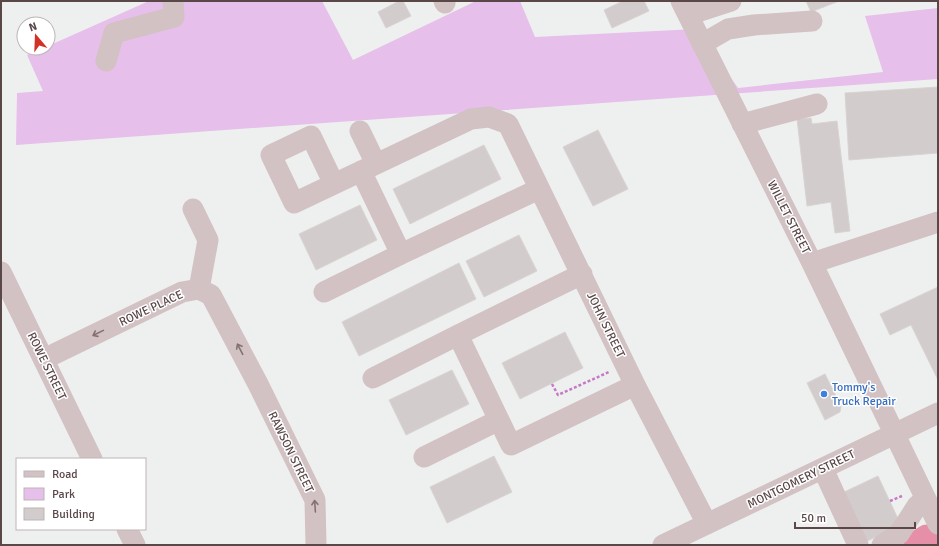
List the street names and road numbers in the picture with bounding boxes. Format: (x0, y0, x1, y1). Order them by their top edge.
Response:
street label: WILLET STREET (764, 178, 814, 256)
street label: ROWE PLACE (117, 287, 186, 330)
street label: JOHN STREET (583, 290, 628, 361)
street label: ROWE STREET (24, 330, 69, 403)
street label: RAWSON STREET (264, 409, 317, 495)
street label: MONTGOMERY STREET (745, 447, 858, 512)

